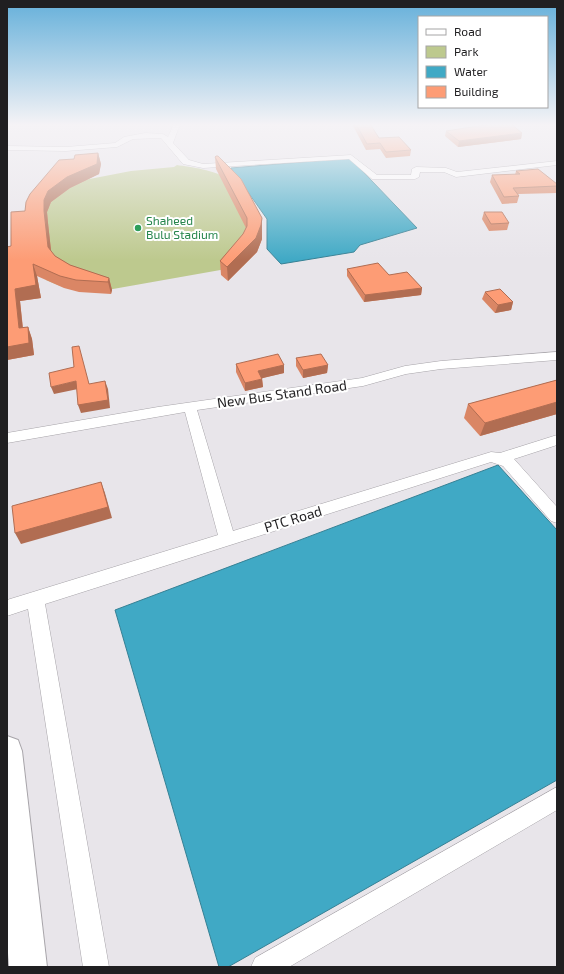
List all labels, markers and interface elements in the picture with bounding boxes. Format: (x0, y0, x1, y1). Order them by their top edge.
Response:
legend (418, 16, 548, 108)
text: Road (454, 24, 482, 38)
text: Park (454, 44, 479, 58)
text: Water (454, 64, 488, 78)
text: Building (454, 84, 499, 98)
place label: Shaheed Bulu Stadium (146, 213, 218, 241)
marker: Shaheed Bulu Stadium (133, 223, 143, 233)
street label: New Bus Stand Road (216, 376, 348, 411)
street label: PTC Road (262, 502, 324, 535)

